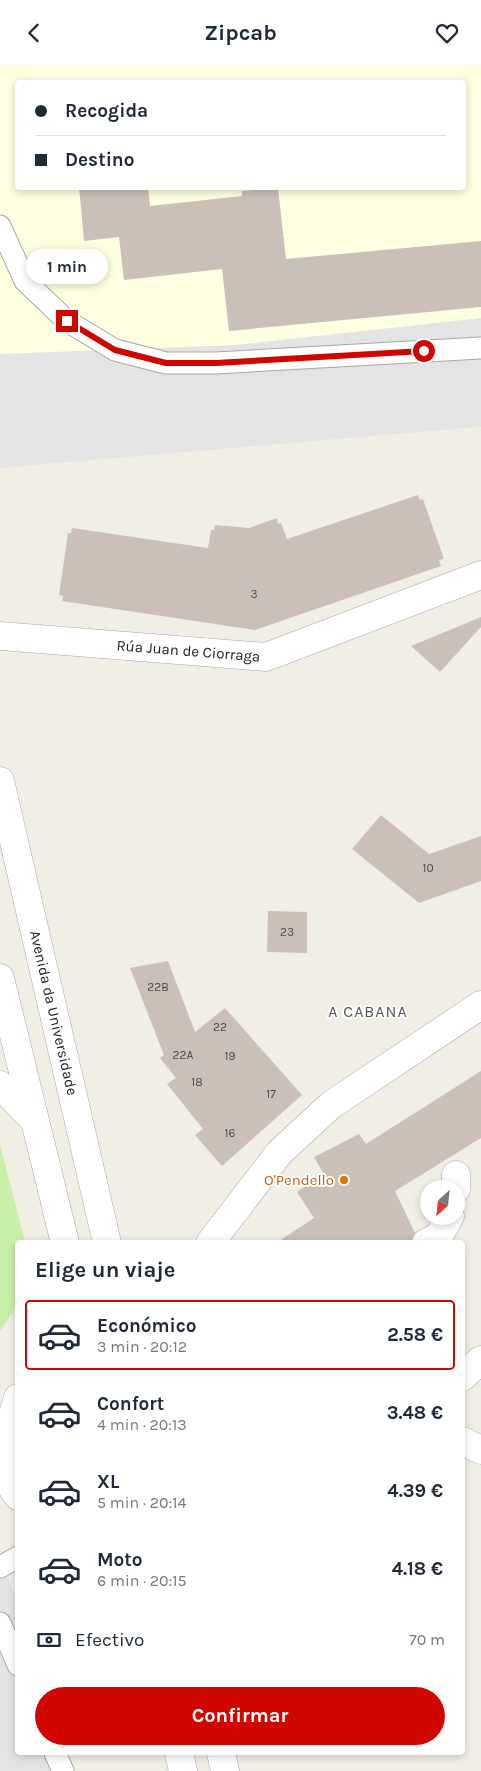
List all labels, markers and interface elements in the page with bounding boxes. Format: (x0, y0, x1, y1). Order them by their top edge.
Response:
icon: back (20, 19, 48, 47)
icon: heart (433, 19, 461, 47)
text: Zipcab (204, 20, 277, 46)
text: Recogida (65, 100, 148, 122)
text: Destino (65, 149, 134, 171)
callout: 1 min (26, 249, 108, 283)
text: 1 min (47, 257, 87, 276)
route end (56, 310, 78, 332)
route start (413, 340, 435, 362)
house number: 3 (250, 587, 258, 601)
street label: Rúa Juan de Ciorraga (116, 636, 261, 666)
house number: 10 (422, 861, 434, 875)
house number: 23 (280, 925, 294, 939)
street label: Avenida da Universidade (26, 929, 81, 1097)
house number: 22B (147, 980, 169, 994)
district label: A CABANA (328, 1002, 408, 1021)
house number: 22 (213, 1020, 227, 1034)
house number: 22A (173, 1048, 194, 1062)
house number: 19 (225, 1049, 235, 1063)
house number: 18 (191, 1075, 203, 1089)
house number: 17 (266, 1087, 276, 1101)
house number: 16 (225, 1126, 236, 1140)
place label: O'Pendello (264, 1171, 334, 1189)
marker: O'Pendello (338, 1174, 350, 1186)
north arrow (420, 1180, 465, 1225)
map controls (420, 1180, 465, 1225)
text: Elige un viaje (35, 1257, 175, 1283)
icon: car (37, 1313, 82, 1358)
text: Económico (97, 1315, 197, 1337)
text: 2.58 € (387, 1324, 443, 1346)
text: 3 min · 20:12 (97, 1337, 187, 1356)
icon: car (37, 1391, 82, 1436)
text: Confort (97, 1393, 164, 1415)
text: 3.48 € (387, 1402, 443, 1424)
text: 4 min · 20:13 (97, 1415, 187, 1434)
icon: car (37, 1469, 82, 1514)
text: XL (97, 1471, 119, 1493)
text: 4.39 € (387, 1480, 443, 1502)
text: 5 min · 20:14 (97, 1493, 186, 1512)
icon: car (37, 1547, 82, 1592)
text: Moto (97, 1549, 143, 1571)
text: 4.18 € (392, 1558, 443, 1580)
text: 6 min · 20:15 (97, 1571, 187, 1590)
icon: cash (35, 1626, 63, 1654)
text: Efectivo (75, 1629, 144, 1651)
text: 70 m (409, 1630, 445, 1649)
button: Confirmar (35, 1687, 445, 1745)

